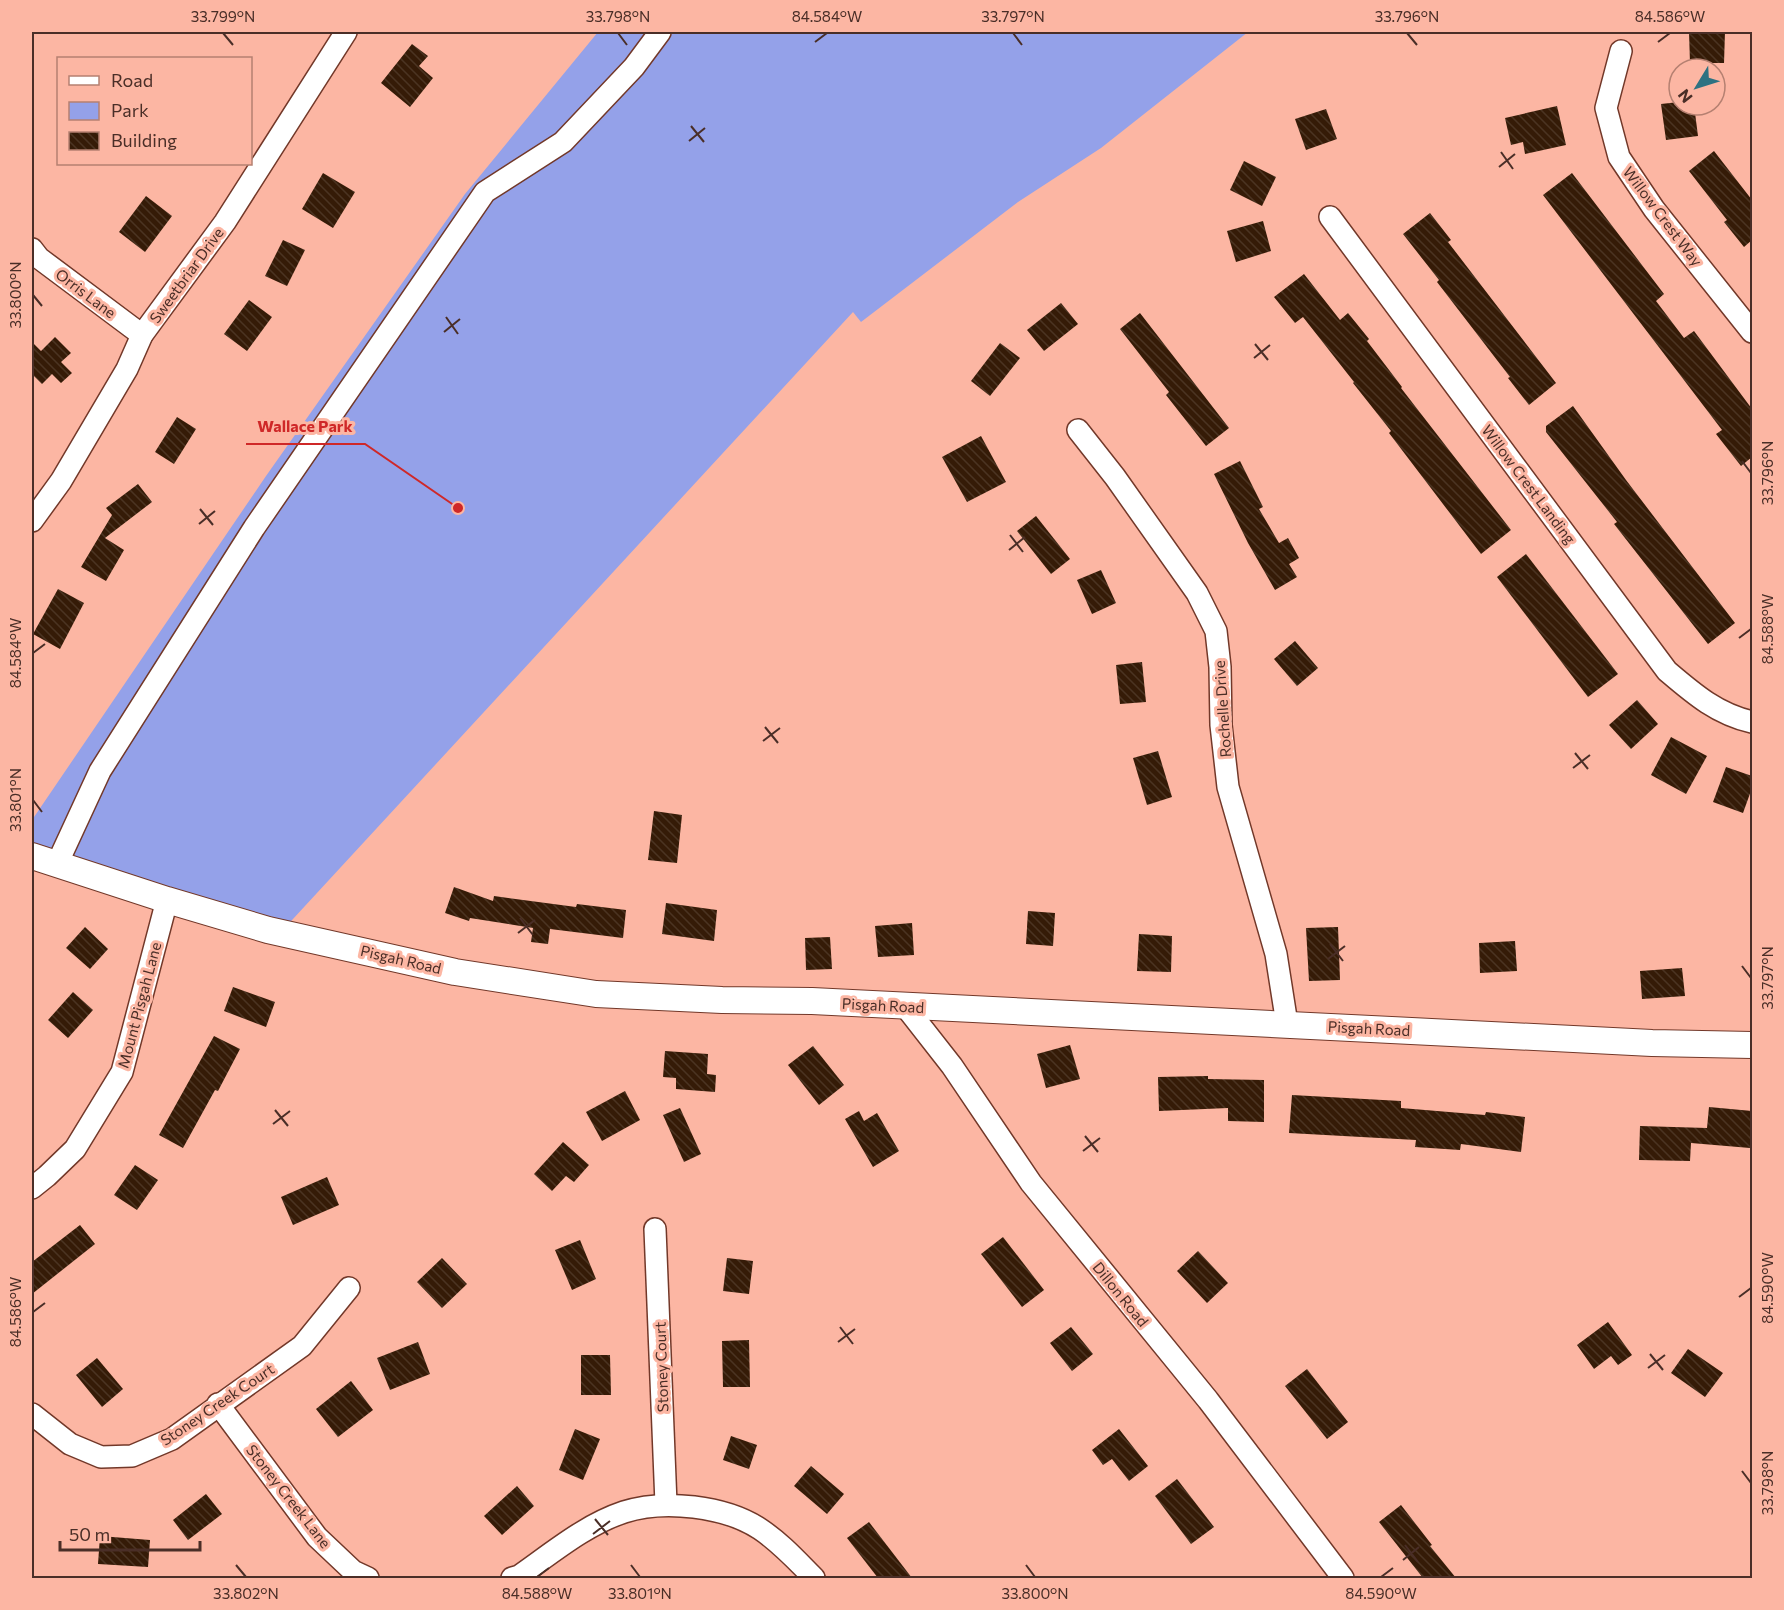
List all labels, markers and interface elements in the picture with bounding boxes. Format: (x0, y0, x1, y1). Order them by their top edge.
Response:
text: 33.799°N (191, 7, 255, 25)
text: 33.798°N (586, 7, 650, 25)
text: 84.584°W (792, 7, 862, 25)
text: 33.797°N (981, 7, 1045, 25)
text: 33.796°N (1375, 7, 1439, 25)
text: 84.586°W (1635, 7, 1705, 25)
legend (57, 57, 252, 165)
north arrow (1667, 57, 1727, 117)
text: Road (111, 69, 153, 91)
text: N (1674, 86, 1696, 107)
text: Park (111, 99, 149, 121)
text: Building (111, 129, 177, 151)
street label: Willow Crest Way (1620, 163, 1706, 270)
street label: Sweetbriar Drive (145, 224, 227, 326)
text: 33.800°N (6, 261, 24, 329)
street label: Orris Lane (52, 265, 120, 322)
callout: Wallace Park (246, 410, 365, 444)
text: Wallace Park (257, 416, 353, 435)
street label: Willow Crest Landing (1478, 421, 1580, 547)
text: 33.796°N (1758, 441, 1776, 505)
text: 84.588°W (1758, 594, 1776, 664)
text: 84.584°W (6, 618, 24, 688)
street label: Rochelle Drive (1210, 660, 1234, 758)
text: 33.801°N (6, 768, 24, 832)
street label: Mount Pisgah Lane (114, 940, 164, 1070)
street label: Pisgah Road (359, 941, 443, 977)
text: 33.797°N (1758, 946, 1776, 1010)
street label: Pisgah Road (841, 994, 925, 1016)
street label: Pisgah Road (1327, 1017, 1411, 1039)
text: 84.590°W (1758, 1252, 1776, 1324)
street label: Dillon Road (1089, 1258, 1153, 1330)
text: 84.586°W (6, 1277, 24, 1347)
street label: Stoney Court (650, 1322, 672, 1412)
street label: Stoney Creek Court (157, 1359, 277, 1449)
street label: Stoney Creek Lane (243, 1441, 335, 1551)
text: 33.798°N (1758, 1451, 1776, 1515)
scale bar (60, 1514, 200, 1552)
text: 50 m (69, 1523, 110, 1545)
text: 33.802°N (213, 1584, 279, 1602)
text: 84.588°W (502, 1584, 572, 1602)
text: 33.801°N (608, 1584, 672, 1602)
text: 33.800°N (1001, 1584, 1069, 1602)
text: 84.590°W (1345, 1584, 1417, 1602)

